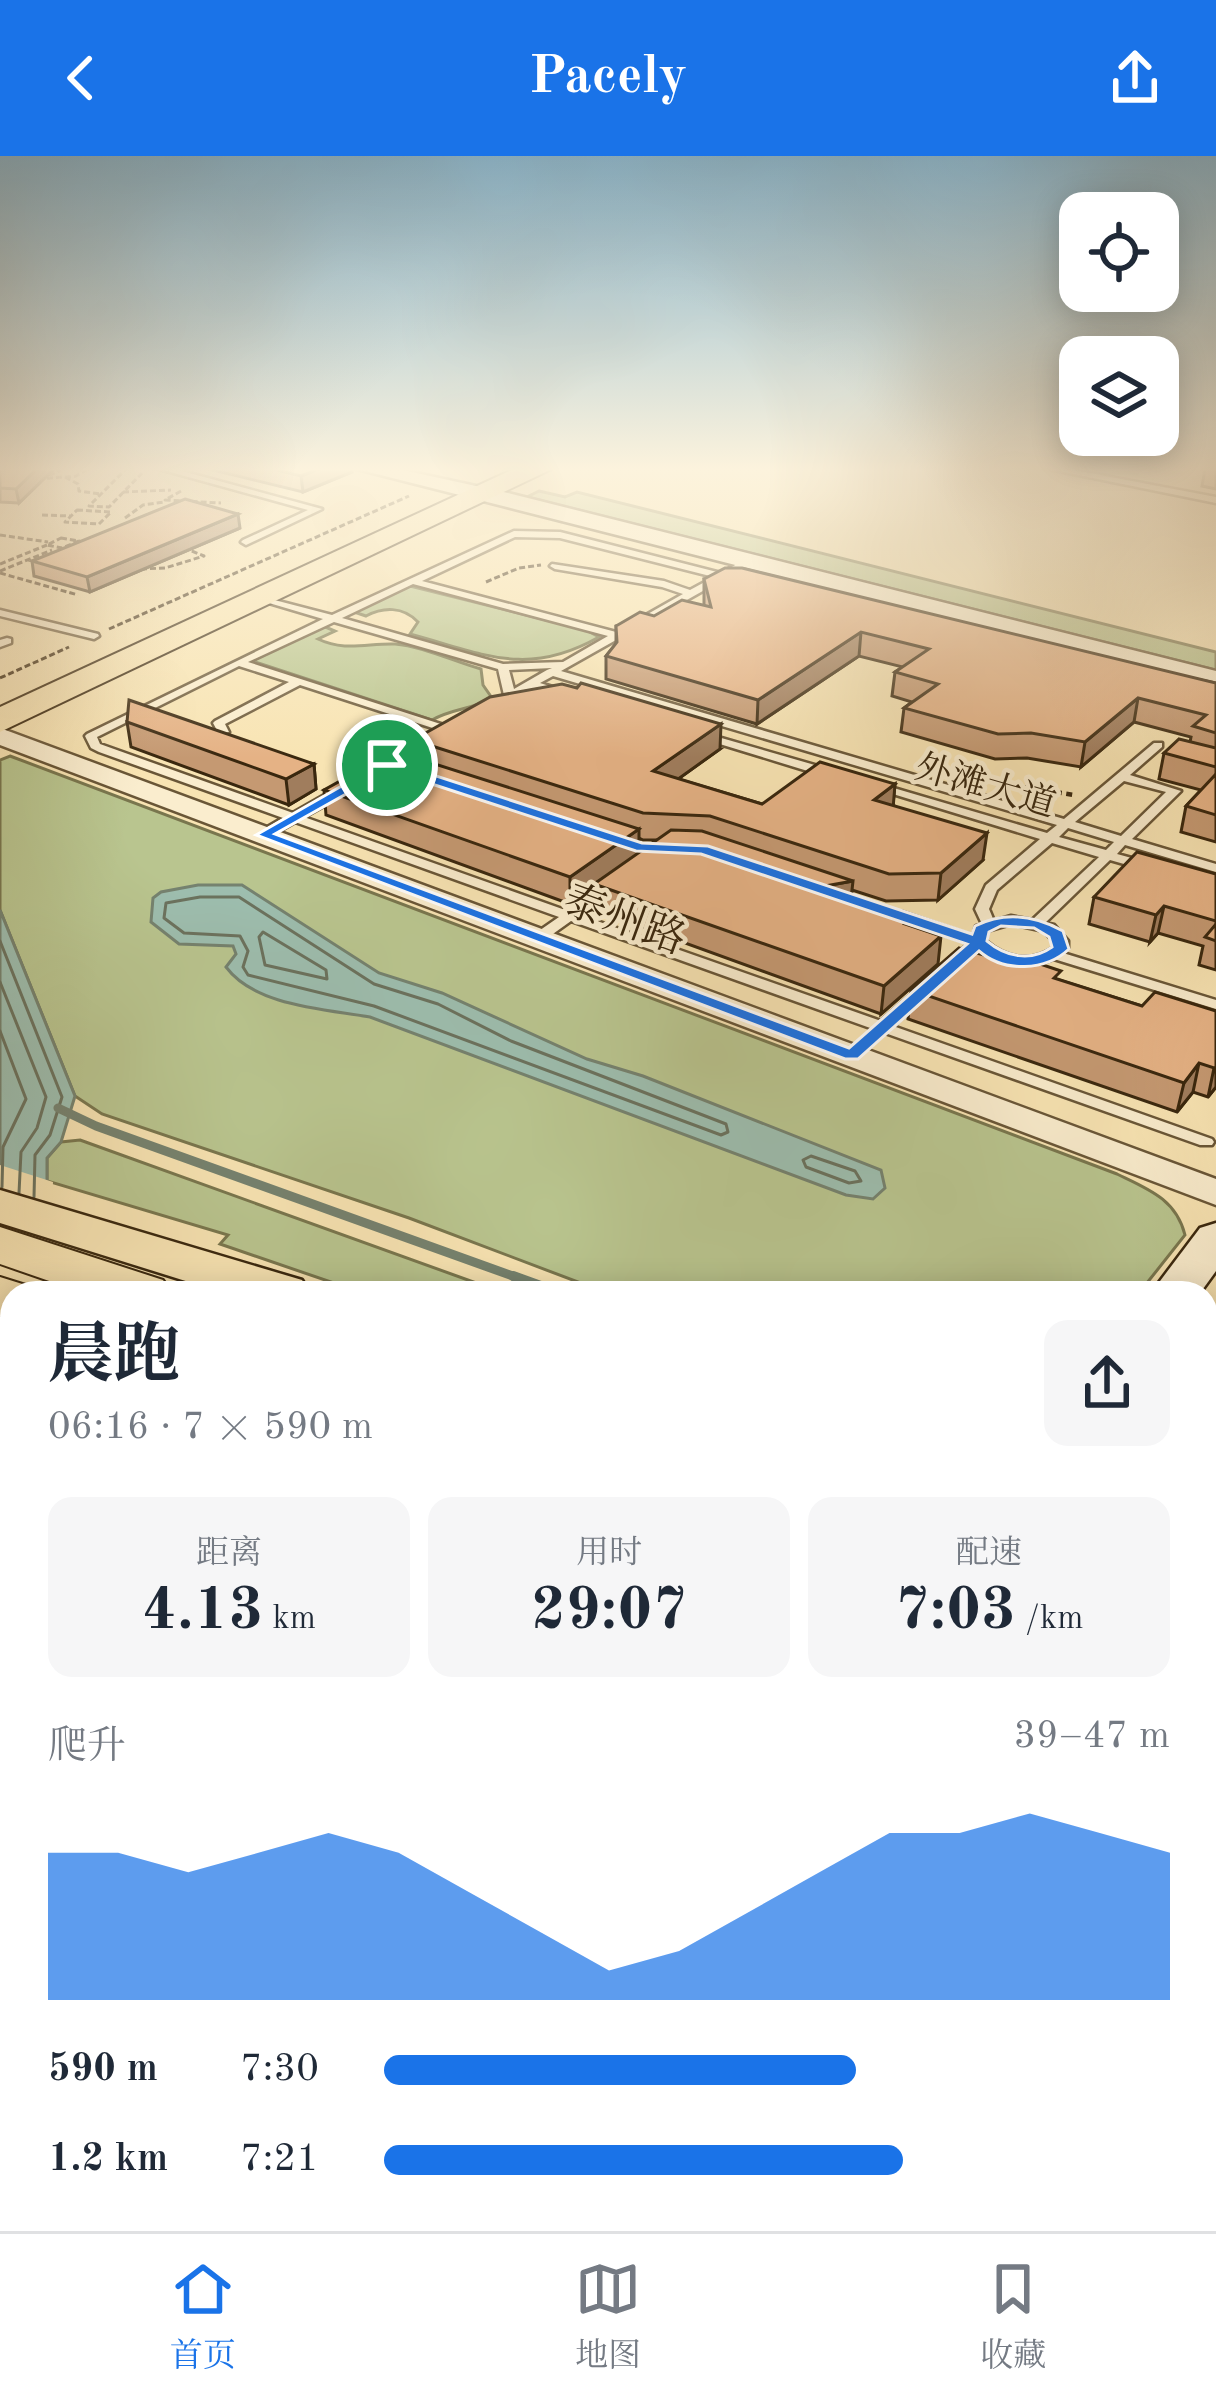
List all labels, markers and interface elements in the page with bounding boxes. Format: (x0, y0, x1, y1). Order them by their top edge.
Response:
icon: back (48, 45, 114, 111)
icon: share (1102, 45, 1168, 111)
text: Pacely (529, 51, 687, 105)
map controls (1059, 192, 1179, 456)
button: locate (1059, 192, 1179, 312)
button: layers (1059, 336, 1179, 456)
pin (336, 714, 438, 816)
icon: arrive (354, 732, 420, 798)
street label: 外滩大道 (911, 747, 1060, 825)
street label: 泰州路 (558, 877, 692, 963)
button: share (1044, 1320, 1170, 1446)
text: 晨跑 (48, 1326, 180, 1392)
text: 06:16 · 7 × 590 m (48, 1408, 373, 1447)
text: 距离 (196, 1538, 262, 1571)
text: 用时 (576, 1538, 642, 1571)
text: 配速 (956, 1538, 1022, 1571)
text: 4.13 (142, 1582, 263, 1642)
text: 29:07 (531, 1582, 687, 1642)
text: 7:03 (895, 1582, 1016, 1642)
text: km (263, 1603, 316, 1636)
text: /km (1016, 1603, 1083, 1636)
text: 39–47 m (1013, 1717, 1170, 1756)
text: 爬升 (48, 1728, 126, 1767)
text: 590 m (48, 2050, 158, 2089)
text: 7:30 (240, 2050, 319, 2089)
text: 1.2 km (48, 2140, 168, 2179)
text: 7:21 (240, 2140, 319, 2179)
tab: 首页 (170, 2256, 236, 2378)
tab: 地图 (575, 2256, 641, 2378)
tab: 收藏 (980, 2256, 1046, 2378)

